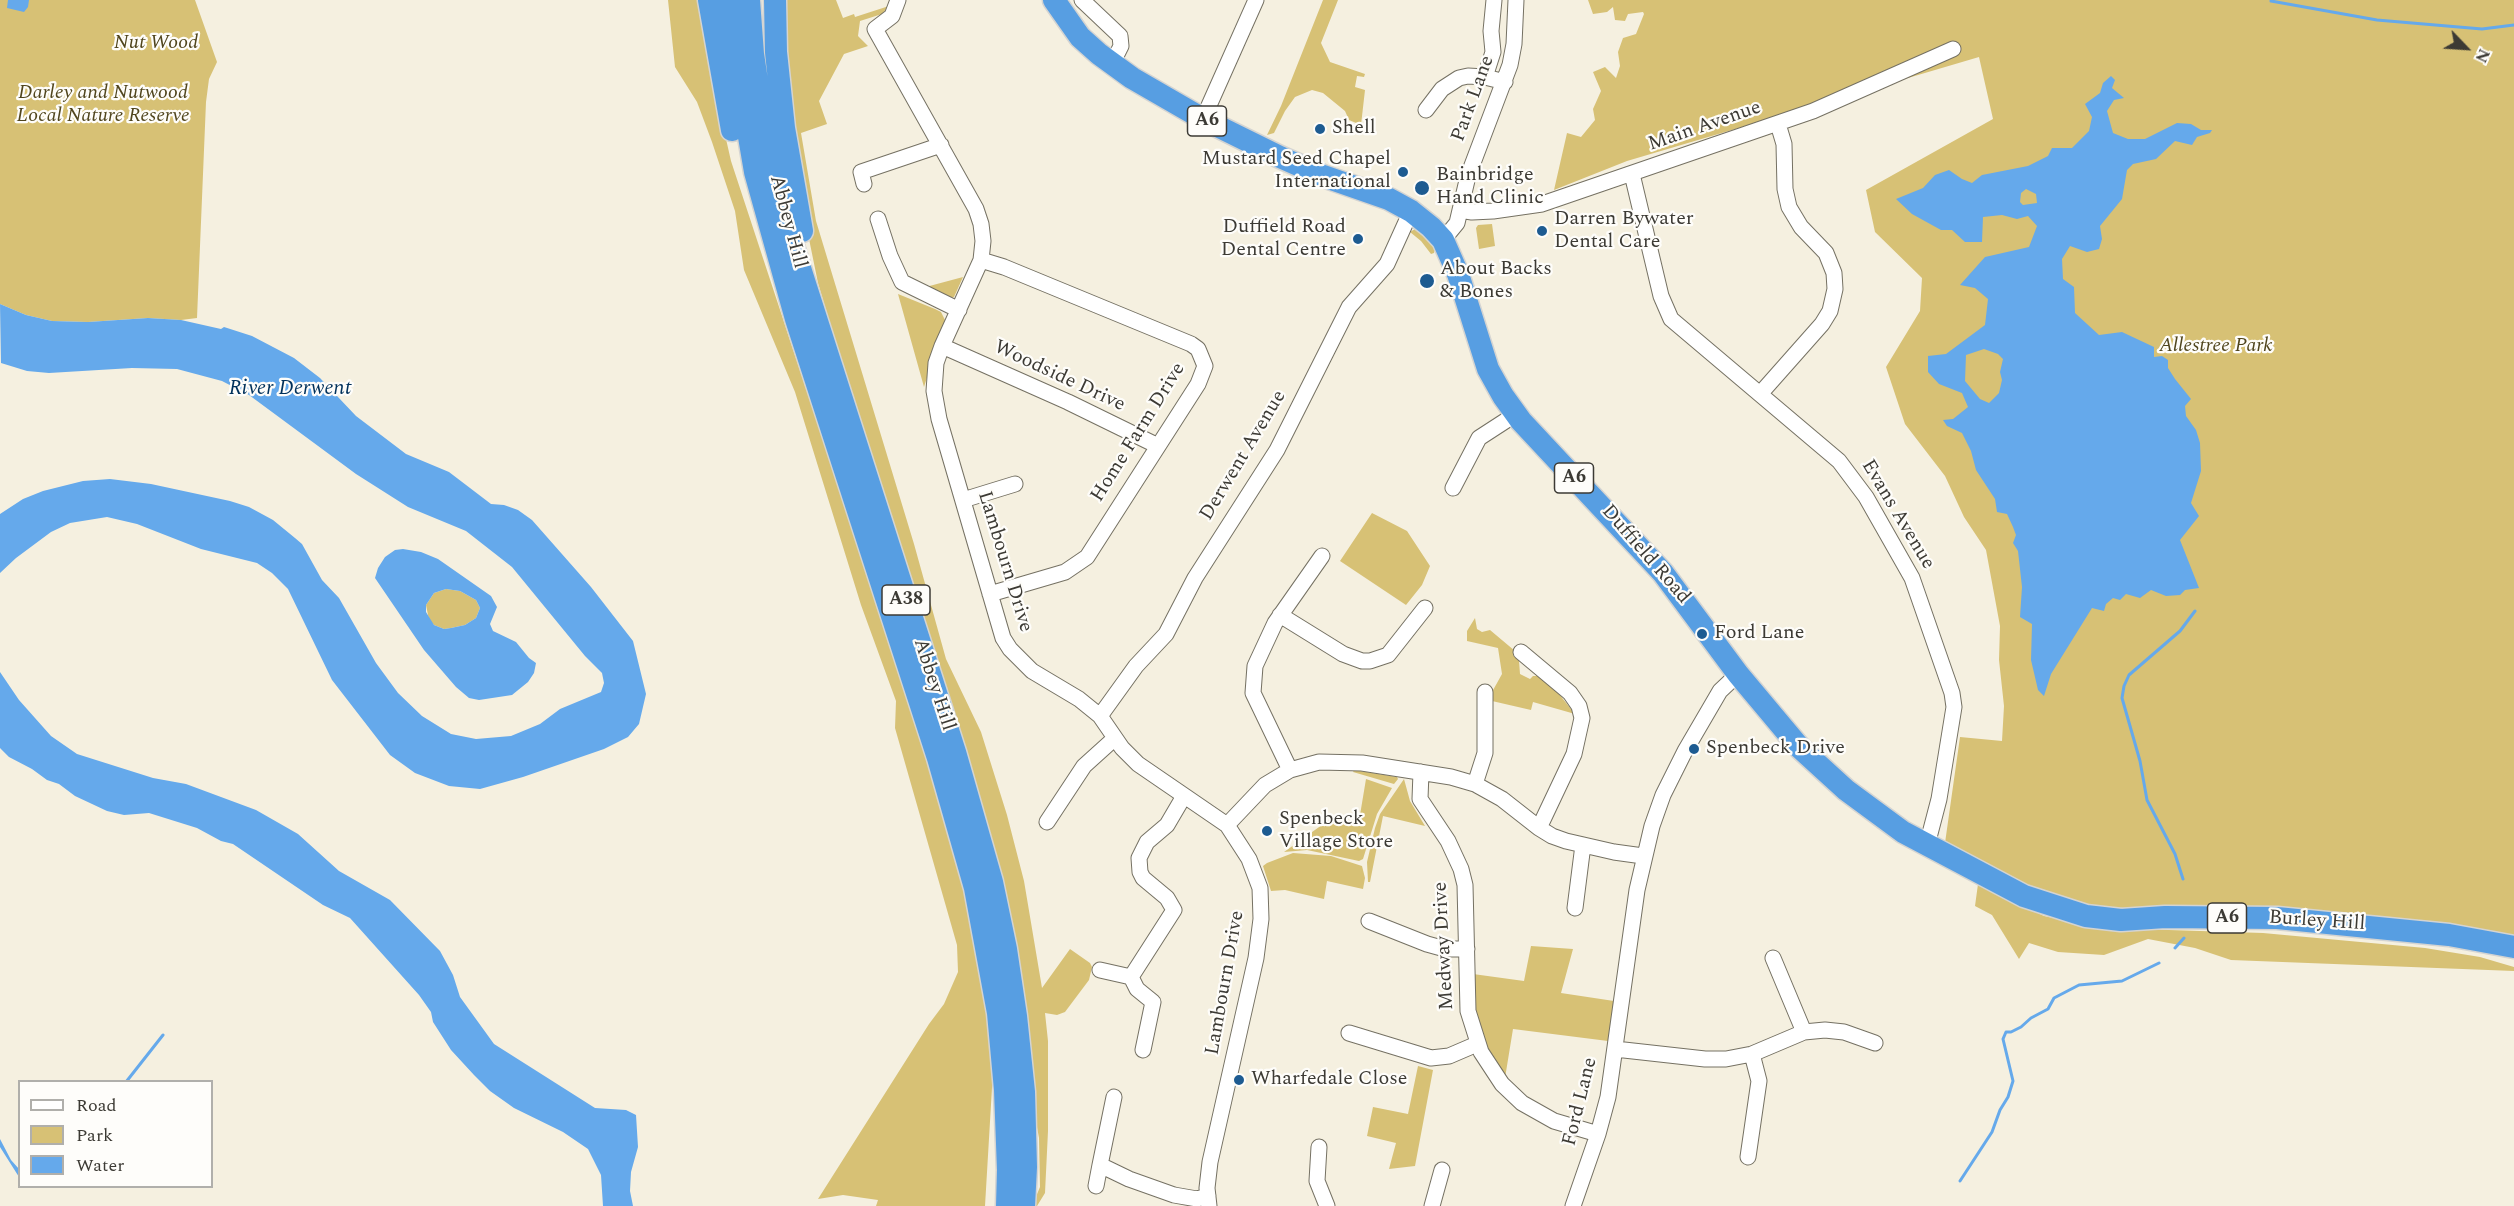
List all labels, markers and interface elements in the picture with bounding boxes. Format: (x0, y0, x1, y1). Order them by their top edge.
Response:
north arrow (2436, 18, 2496, 78)
park label: Nut Wood (114, 32, 198, 56)
text: N (2469, 45, 2496, 67)
street label: Park Lane (1447, 53, 1501, 145)
park label: Darley and Nutwood Local Nature Reserve (16, 82, 190, 129)
street label: Main Avenue (1645, 96, 1765, 158)
road number: A6 (1188, 106, 1226, 136)
place label: Shell (1332, 117, 1376, 141)
marker: Shell (1313, 122, 1327, 136)
place label: Mustard Seed Chapel International (1202, 148, 1391, 195)
place label: Bainbridge Hand Clinic (1436, 164, 1544, 211)
marker: Mustard Seed Chapel International (1396, 165, 1410, 179)
street label: Abbey Hill (763, 173, 811, 271)
marker: Bainbridge Hand Clinic (1413, 179, 1431, 197)
place label: Darren Bywater Dental Care (1554, 208, 1694, 255)
place label: Duffield Road Dental Centre (1221, 216, 1346, 263)
marker: Darren Bywater Dental Care (1535, 224, 1549, 238)
marker: Duffield Road Dental Centre (1351, 232, 1365, 246)
place label: About Backs & Bones (1440, 258, 1552, 305)
marker: About Backs & Bones (1418, 272, 1436, 290)
park label: Allestree Park (2159, 335, 2273, 359)
street label: Woodside Drive (990, 336, 1128, 418)
street label: Home Farm Drive (1087, 359, 1191, 507)
water label: River Derwent (229, 377, 351, 403)
street label: Derwent Avenue (1196, 387, 1292, 525)
street label: Evans Avenue (1855, 456, 1939, 574)
road number: A6 (1554, 463, 1594, 493)
street label: Lambourn Drive (971, 489, 1037, 635)
street label: Duffield Road (1595, 501, 1695, 609)
road number: A38 (882, 585, 930, 615)
place label: Ford Lane (1714, 622, 1804, 646)
marker: Ford Lane (1695, 627, 1709, 641)
street label: Abbey Hill (907, 636, 959, 734)
place label: Spenbeck Drive (1706, 737, 1845, 761)
marker: Spenbeck Drive (1687, 742, 1701, 756)
place label: Spenbeck Village Store (1279, 808, 1393, 855)
marker: Spenbeck Village Store (1260, 824, 1274, 838)
street label: Medway Drive (1430, 881, 1460, 1011)
road number: A6 (2208, 903, 2246, 933)
street label: Burley Hill (2268, 907, 2366, 937)
street label: Lambourn Drive (1201, 909, 1251, 1057)
street label: Ford Lane (1558, 1055, 1604, 1149)
place label: Wharfedale Close (1251, 1068, 1408, 1092)
marker: Wharfedale Close (1232, 1073, 1246, 1087)
legend (18, 1080, 213, 1188)
text: Road (76, 1092, 117, 1119)
text: Park (76, 1122, 113, 1149)
text: Water (76, 1152, 124, 1179)

